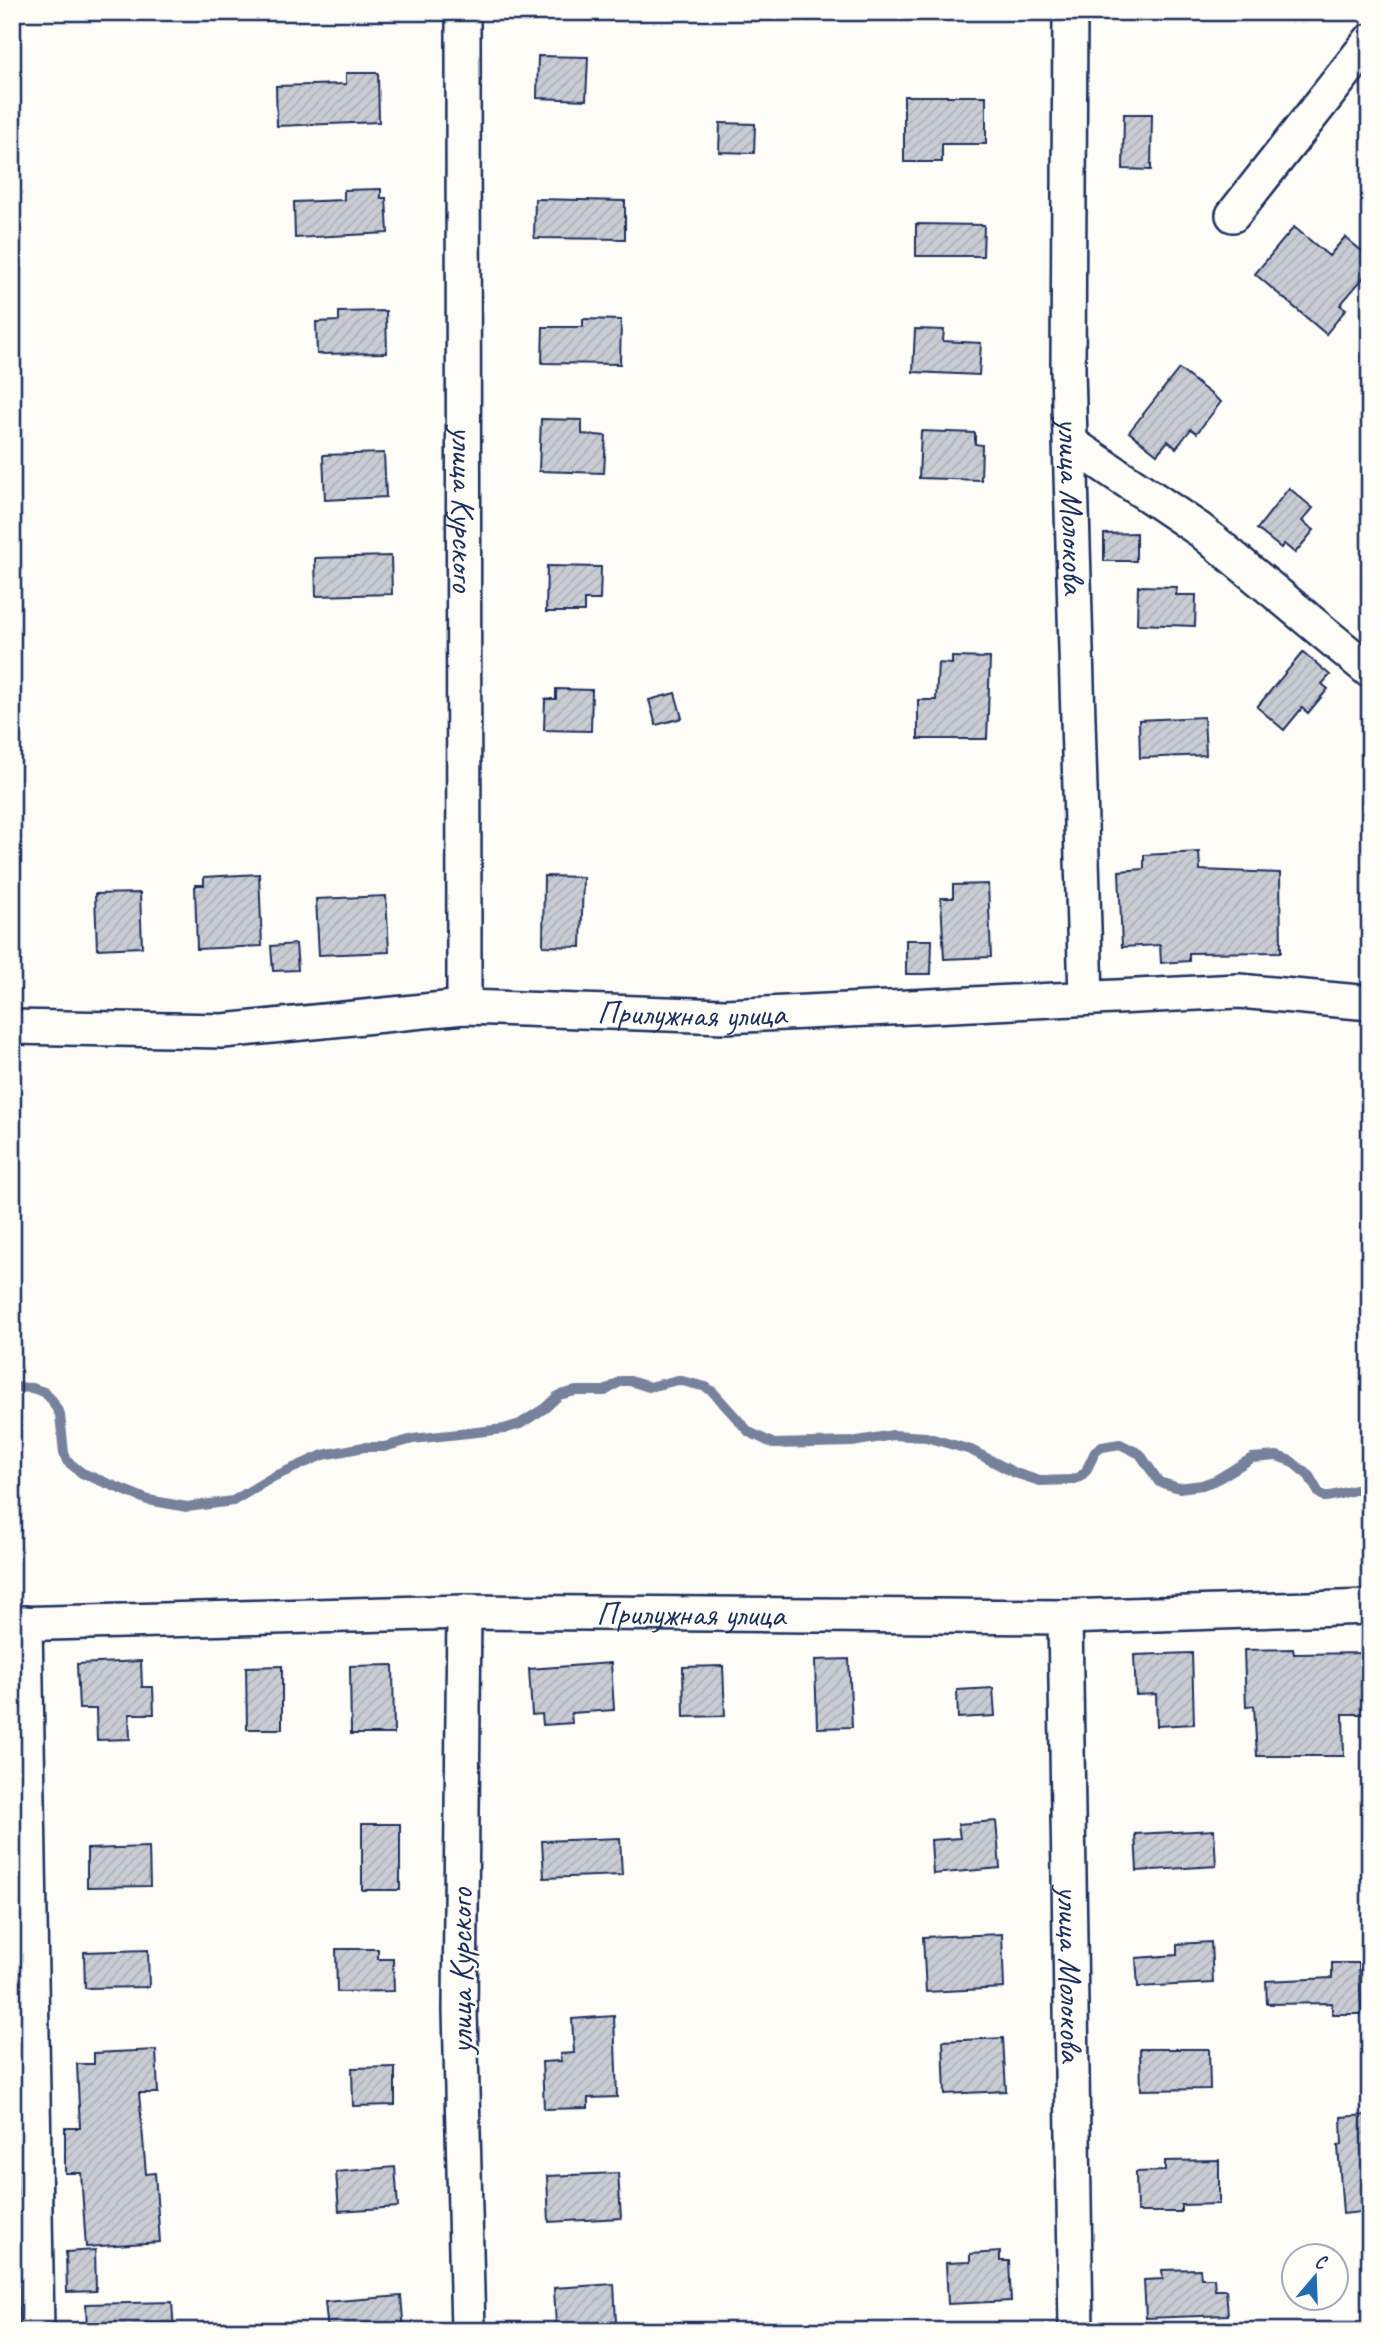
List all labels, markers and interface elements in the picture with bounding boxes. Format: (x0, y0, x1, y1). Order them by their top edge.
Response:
street label: улица Молокова (1048, 415, 1095, 597)
street label: улица Курского (442, 424, 485, 593)
street label: Прилужная улица (597, 991, 790, 1037)
street label: Прилужная улица (596, 1592, 788, 1636)
street label: улица Молокова (1048, 1884, 1093, 2065)
street label: улица Курского (440, 1887, 482, 2056)
north arrow (1280, 2242, 1350, 2312)
text: С (1312, 2249, 1331, 2276)

